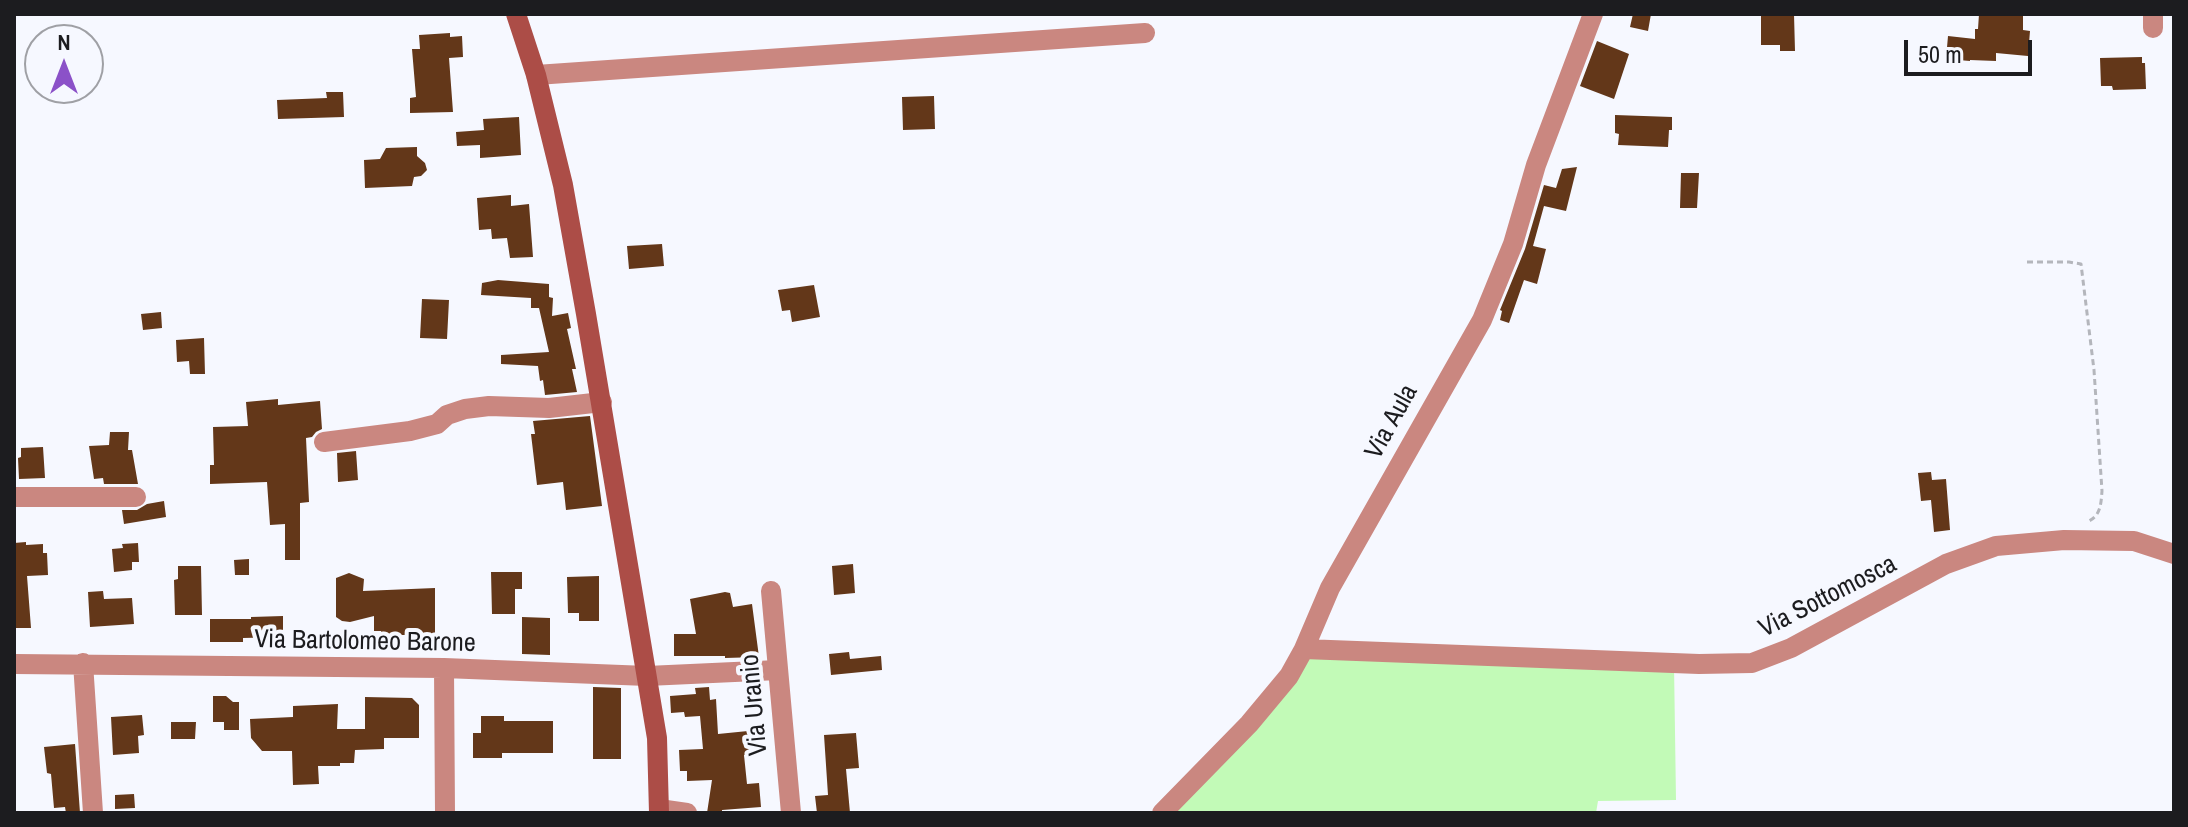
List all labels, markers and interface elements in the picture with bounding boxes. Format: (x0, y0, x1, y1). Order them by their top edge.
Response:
north arrow (24, 24, 104, 104)
scale bar (1908, 24, 2036, 74)
text: N (57, 27, 71, 57)
text: 50 m (1918, 38, 1962, 70)
street label: Via Aula (1359, 379, 1425, 465)
street label: Via Sottomosca (1754, 549, 1902, 645)
street label: Via Bartolomeo Barone (254, 624, 476, 660)
street label: Via Uranio (735, 653, 775, 757)

